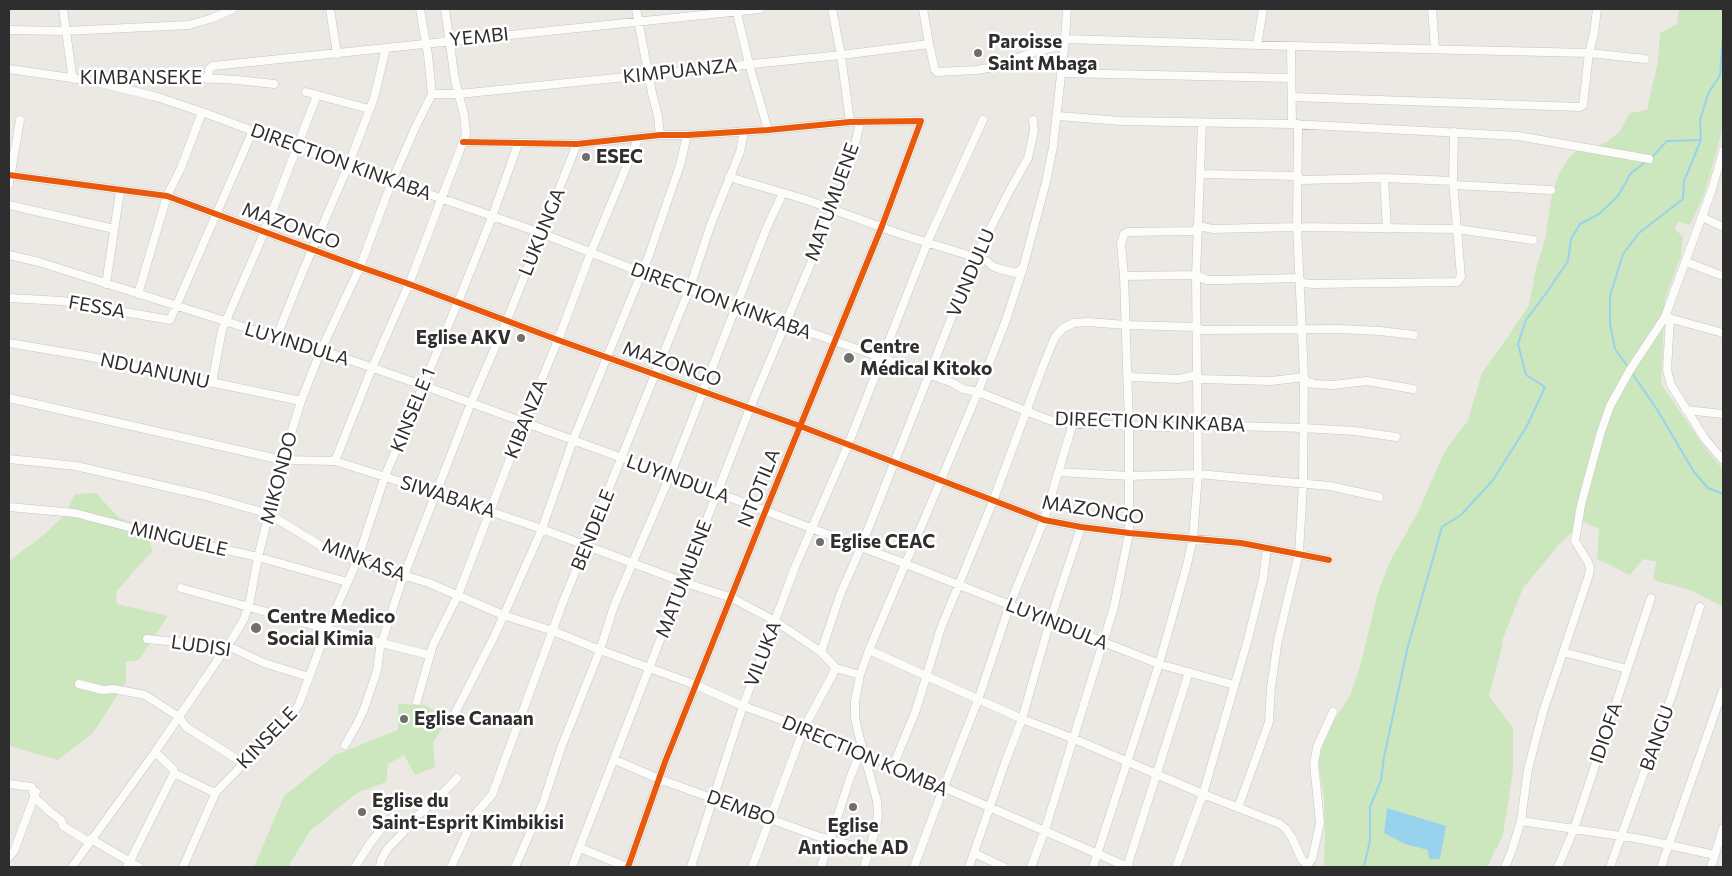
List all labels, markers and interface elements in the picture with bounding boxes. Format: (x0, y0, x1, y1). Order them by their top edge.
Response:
street label: YEMBI (448, 23, 510, 51)
place label: Paroisse Saint Mbaga (988, 31, 1097, 75)
marker: Paroisse Saint Mbaga (972, 47, 984, 59)
street label: KIMPUANZA (622, 54, 738, 88)
street label: KIMBANSEKE (80, 67, 202, 89)
street label: DIRECTION KINKABA (247, 119, 435, 205)
street label: MATUMUENE (800, 140, 864, 264)
place label: ESEC (596, 146, 643, 168)
marker: ESEC (580, 151, 592, 163)
street label: LUKUNGA (514, 185, 570, 279)
street label: MAZONGO (239, 198, 343, 254)
street label: VUNDULU (942, 225, 1000, 321)
street label: DIRECTION KINKABA (627, 258, 815, 344)
street label: FESSA (67, 291, 127, 323)
street label: LUYINDULA (242, 317, 352, 371)
place label: Eglise AKV (416, 327, 511, 349)
marker: Eglise AKV (515, 332, 527, 344)
street label: MAZONGO (620, 336, 724, 392)
place label: Centre Médical Kitoko (860, 336, 992, 380)
street label: NDUANUNU (98, 348, 212, 394)
marker: Centre Médical Kitoko (842, 351, 856, 365)
street label: KINSELE 1 (386, 365, 440, 455)
street label: KIBANZA (500, 376, 552, 462)
street label: DIRECTION KINKABA (1054, 407, 1246, 437)
street label: MIKONDO (256, 429, 302, 527)
street label: NTOTILA (733, 446, 785, 530)
street label: LUYINDULA (623, 450, 733, 508)
street label: SIWABAKA (398, 471, 498, 523)
street label: BENDELE (566, 486, 620, 574)
street label: MAZONGO (1040, 491, 1146, 529)
street label: MINGUELE (128, 517, 230, 561)
street label: MATUMUENE (651, 517, 717, 641)
place label: Eglise CEAC (830, 531, 935, 553)
street label: MINKASA (319, 534, 409, 586)
marker: Eglise CEAC (814, 536, 826, 548)
street label: LUYINDULA (1002, 593, 1112, 655)
place label: Centre Medico Social Kimia (267, 606, 395, 650)
street label: VILUKA (740, 618, 786, 690)
marker: Centre Medico Social Kimia (249, 621, 263, 635)
street label: LUDISI (170, 631, 232, 661)
street label: IDIOFA (1585, 699, 1627, 767)
street label: KINSELE (232, 702, 302, 774)
street label: BANGU (1635, 702, 1679, 774)
place label: Eglise Canaan (414, 708, 534, 730)
street label: DIRECTION KOMBA (779, 711, 951, 801)
marker: Eglise Canaan (398, 713, 410, 725)
street label: DEMBO (704, 785, 778, 831)
place label: Eglise du Saint-Esprit Kimbikisi (372, 790, 564, 834)
marker: Eglise Antioche AD (847, 801, 859, 813)
marker: Eglise du Saint-Esprit Kimbikisi (356, 806, 368, 818)
place label: Eglise Antioche AD (798, 815, 908, 859)

